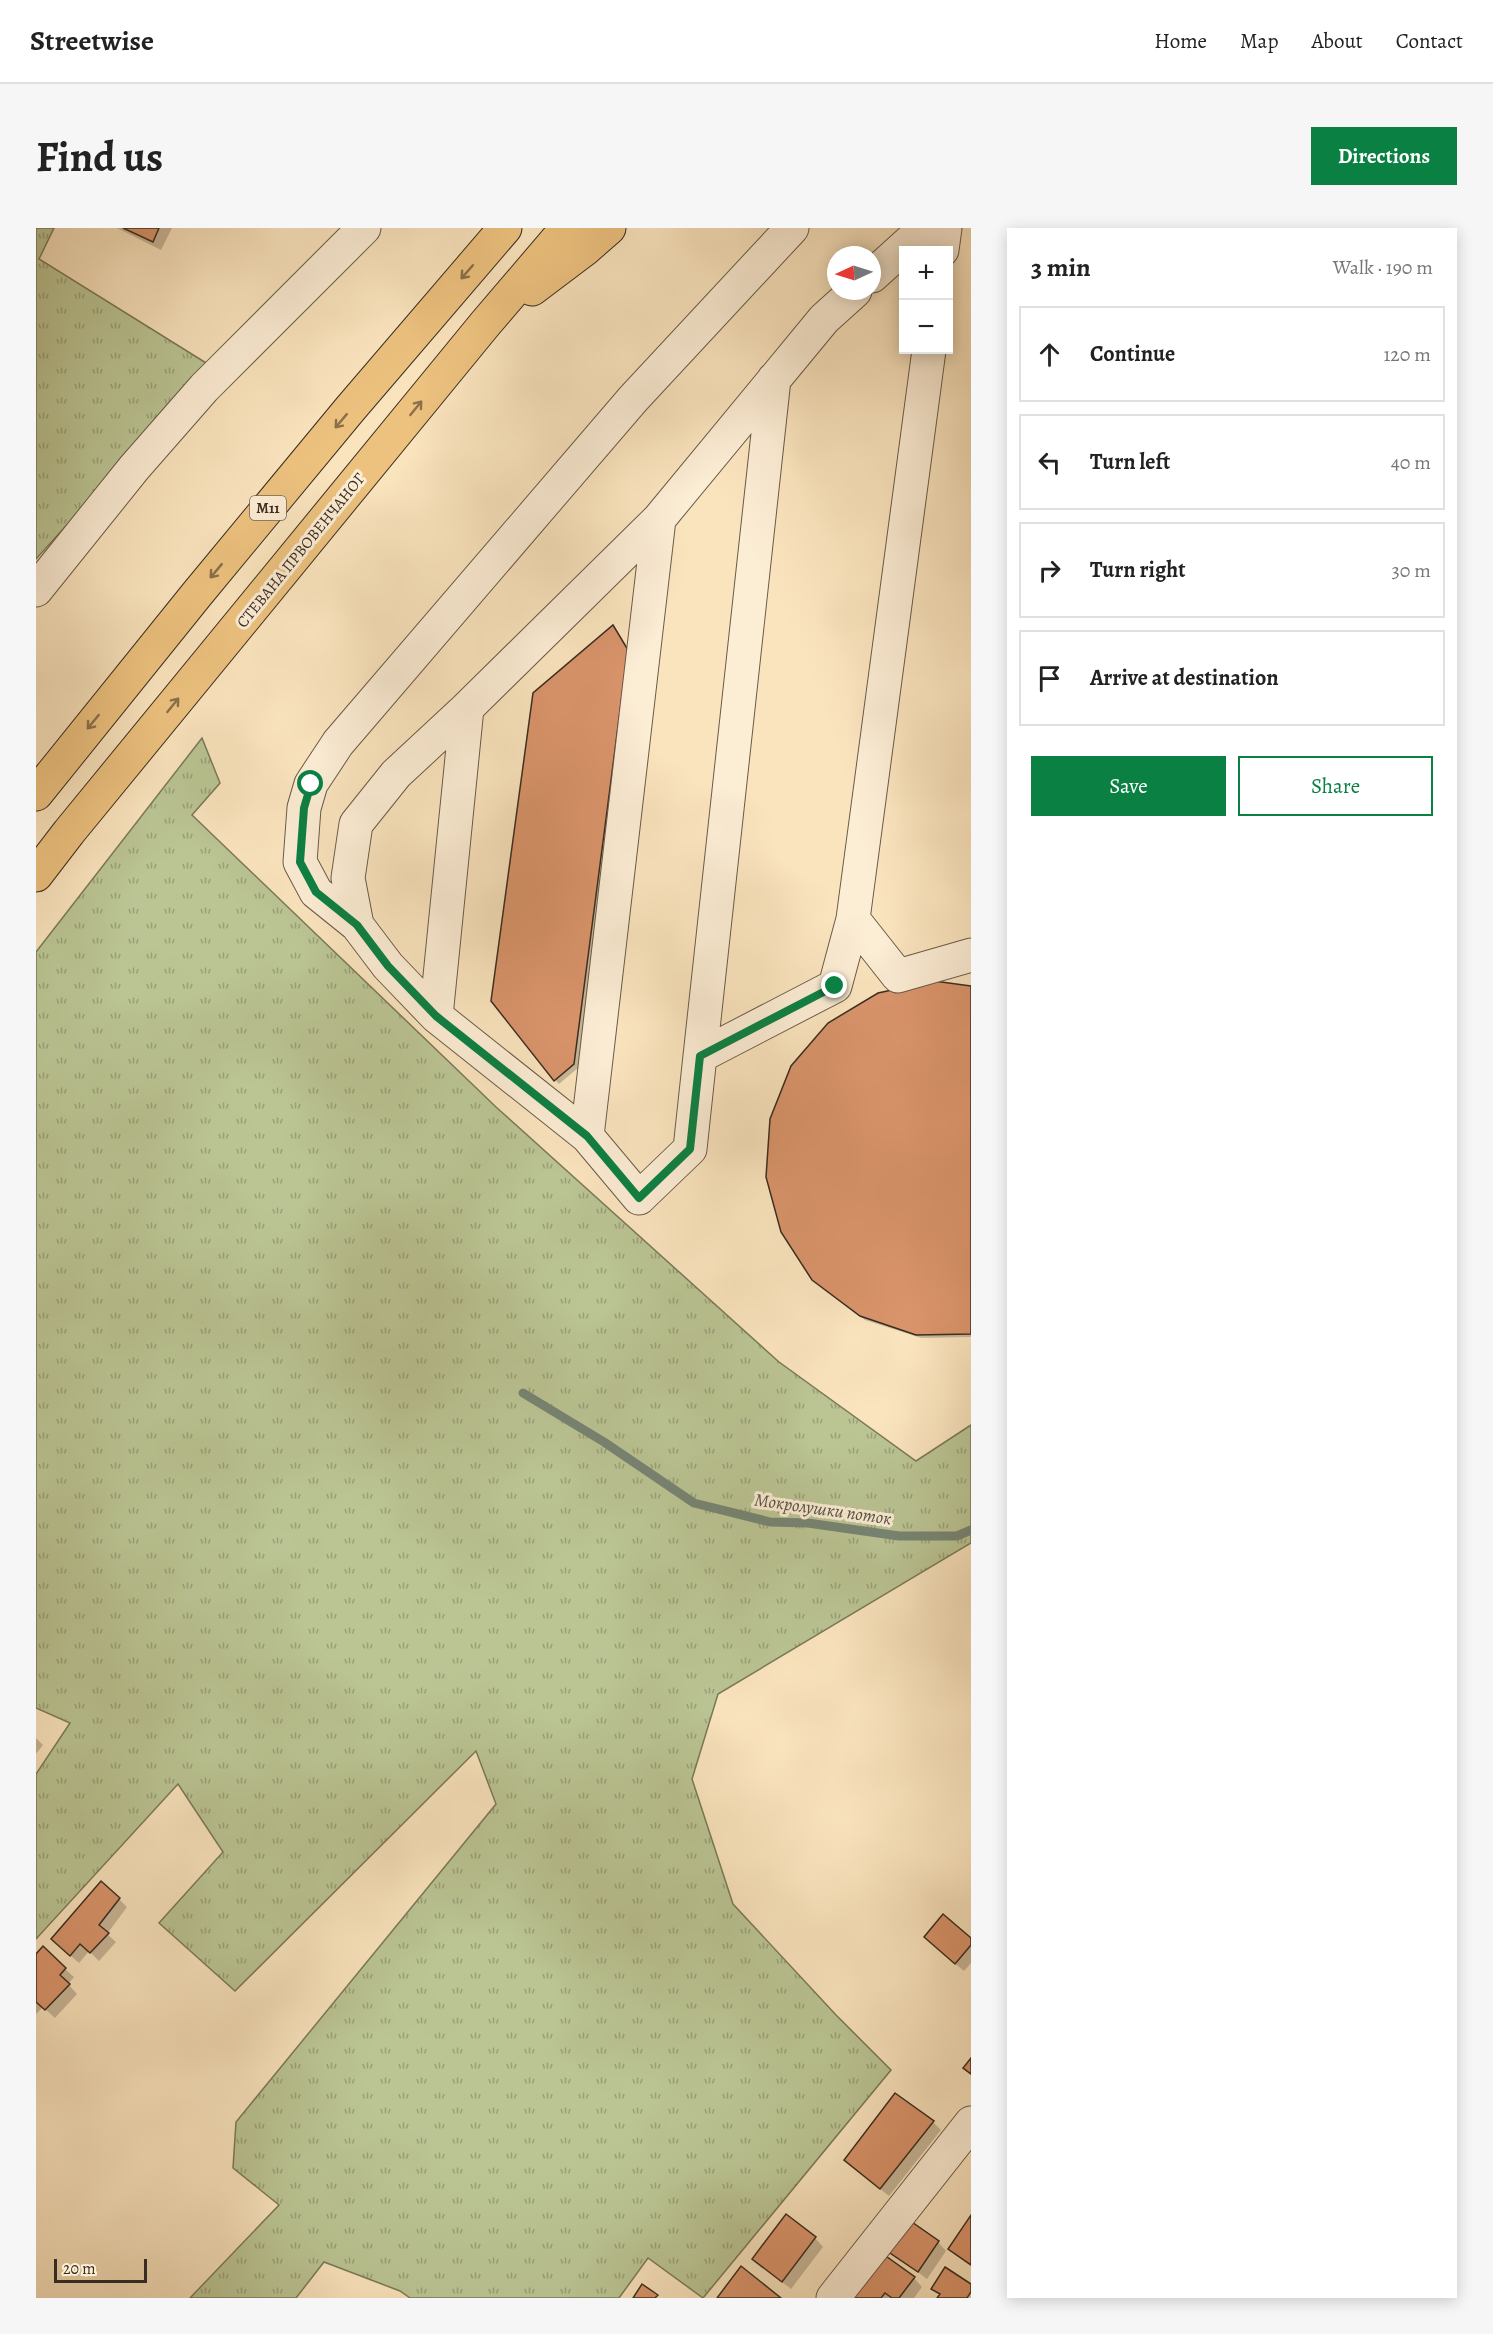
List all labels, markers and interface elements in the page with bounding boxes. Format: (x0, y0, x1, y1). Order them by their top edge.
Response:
text: Streetwise (30, 22, 154, 60)
text: Home (1154, 27, 1207, 55)
text: Map (1240, 27, 1278, 55)
text: About (1311, 27, 1363, 55)
text: Contact (1396, 27, 1463, 55)
button: Directions (1311, 127, 1457, 185)
text: Find us (36, 128, 163, 185)
north arrow (827, 246, 881, 300)
map controls (899, 246, 953, 354)
button: + (899, 246, 953, 300)
text: 3 min (1031, 250, 1091, 285)
text: Walk · 190 m (1333, 254, 1433, 281)
one-way arrow (460, 264, 474, 279)
button: − (899, 300, 953, 354)
icon: ahead (1033, 338, 1066, 371)
text: Continue (1090, 339, 1175, 369)
text: 120 m (1383, 341, 1431, 368)
one-way arrow (409, 401, 422, 417)
one-way arrow (334, 413, 347, 429)
icon: left (1033, 446, 1066, 479)
text: Turn left (1090, 447, 1170, 477)
text: 40 m (1391, 449, 1431, 476)
street label: СТЕВАНА ПРВОВЕНЧАНОГ (231, 469, 370, 633)
road number: M11 (250, 496, 286, 520)
icon: right (1033, 554, 1066, 587)
text: Turn right (1090, 555, 1186, 585)
text: 30 m (1391, 557, 1431, 584)
one-way arrow (209, 563, 223, 578)
icon: arrive (1033, 662, 1066, 695)
text: Arrive at destination (1090, 663, 1279, 693)
one-way arrow (166, 698, 179, 714)
one-way arrow (87, 714, 100, 730)
button: Save (1031, 756, 1226, 816)
button: Share (1238, 756, 1433, 816)
route start (297, 770, 323, 796)
route end (821, 972, 847, 998)
water label: Мокролушки поток (753, 1488, 893, 1530)
scale bar (54, 2256, 147, 2284)
text: 20 m (63, 2258, 96, 2280)

